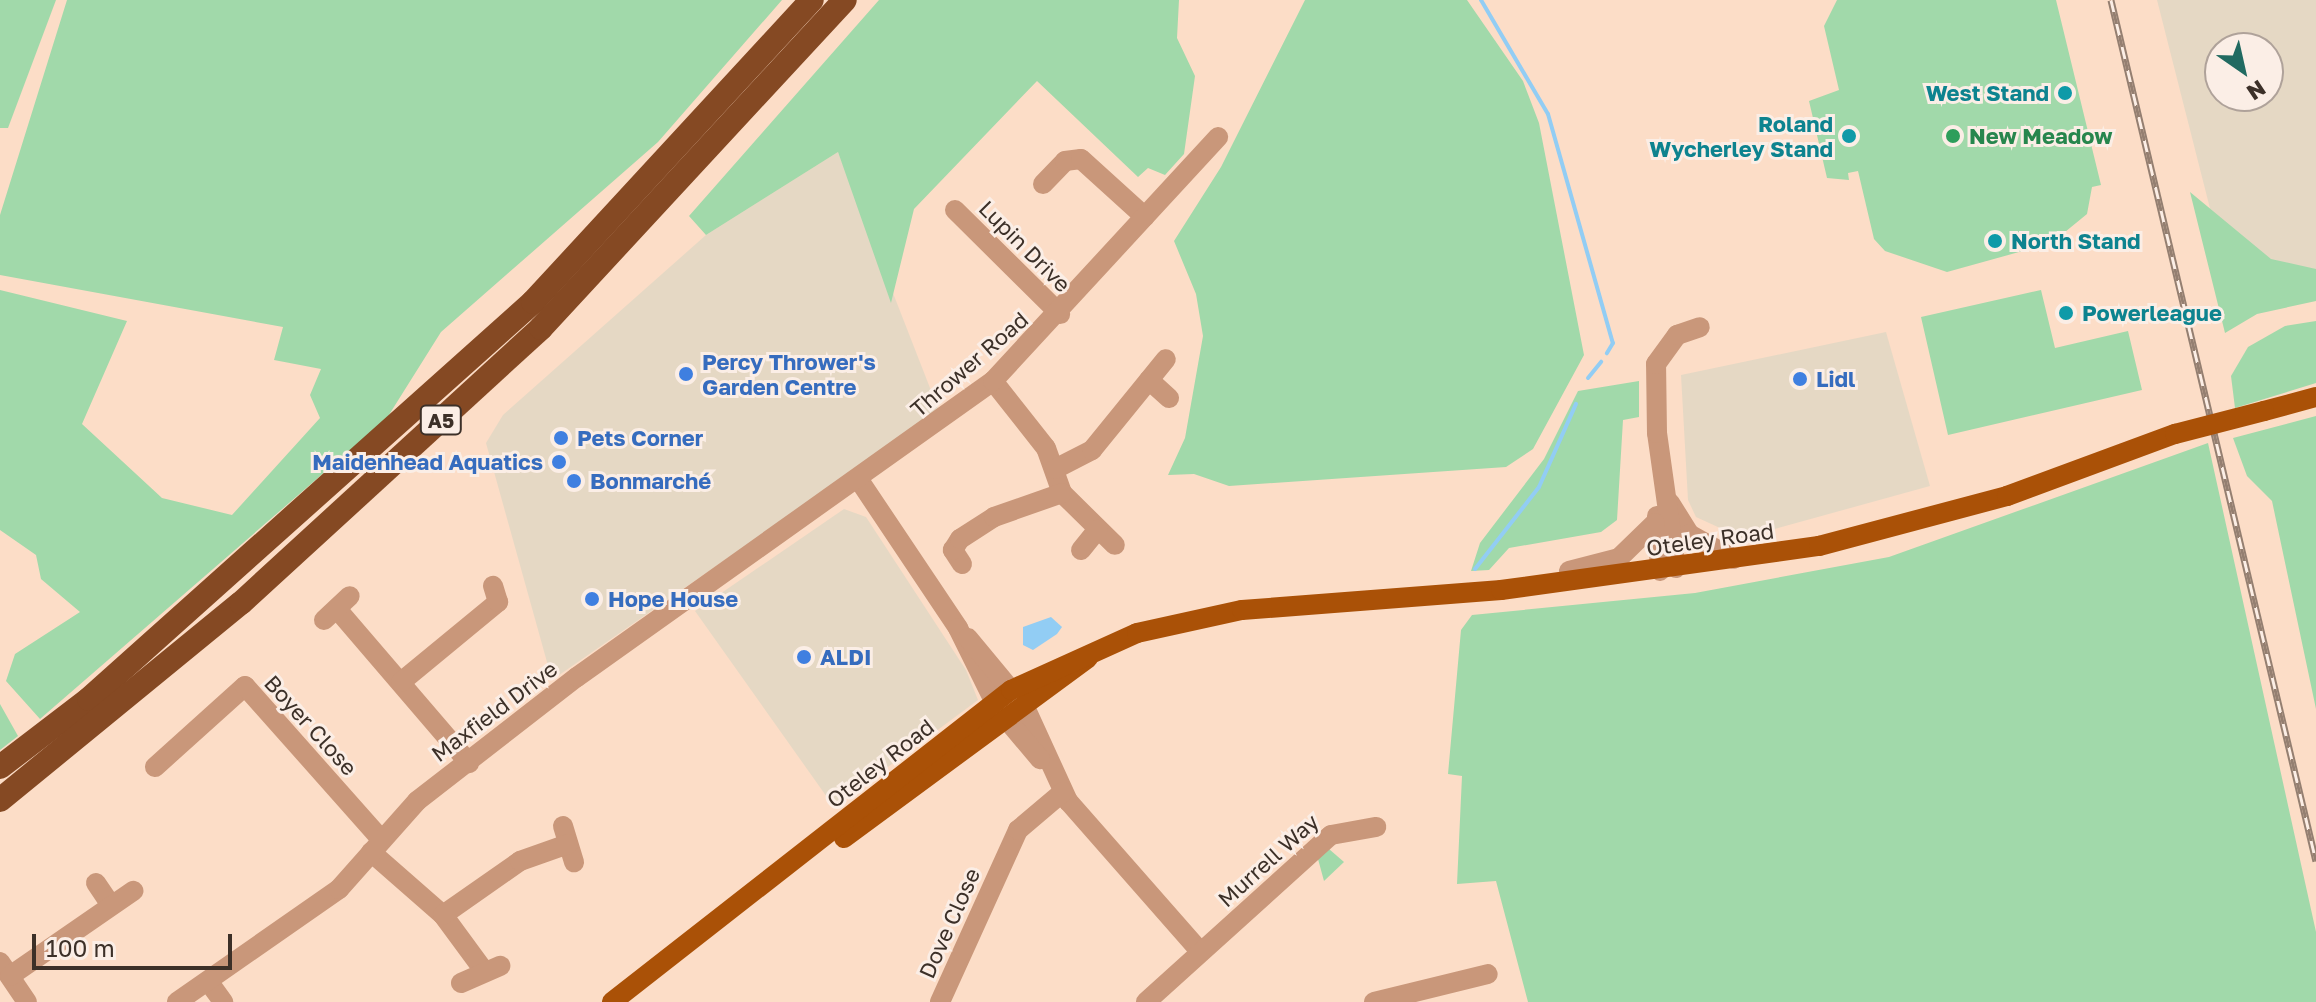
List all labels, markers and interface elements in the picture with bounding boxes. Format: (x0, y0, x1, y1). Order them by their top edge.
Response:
north arrow (2204, 32, 2284, 112)
text: N (2242, 75, 2271, 107)
place label: West Stand (1926, 80, 2049, 106)
marker: West Stand (2056, 84, 2074, 102)
place label: Roland Wycherley Stand (1649, 110, 1833, 162)
place label: New Meadow (1969, 123, 2113, 149)
marker: Roland Wycherley Stand (1840, 127, 1858, 145)
marker: New Meadow (1944, 127, 1962, 145)
street label: Lupin Drive (974, 195, 1076, 297)
place label: North Stand (2011, 228, 2140, 254)
marker: North Stand (1986, 232, 2004, 250)
place label: Powerleague (2082, 300, 2222, 326)
marker: Powerleague (2057, 304, 2075, 322)
street label: Thrower Road (905, 306, 1033, 422)
place label: Percy Thrower's Garden Centre (702, 348, 876, 400)
marker: Percy Thrower's Garden Centre (677, 365, 695, 383)
place label: Lidl (1816, 366, 1855, 392)
marker: Lidl (1791, 370, 1809, 388)
road number: A5 (419, 404, 463, 436)
place label: Pets Corner (577, 425, 703, 451)
marker: Pets Corner (552, 429, 570, 447)
place label: Maidenhead Aquatics (312, 449, 543, 475)
marker: Maidenhead Aquatics (550, 453, 568, 471)
place label: Bonmarché (590, 468, 711, 494)
marker: Bonmarché (565, 472, 583, 490)
street label: Oteley Road (1644, 517, 1776, 561)
place label: Hope House (608, 586, 738, 612)
marker: Hope House (583, 590, 601, 608)
place label: ALDI (820, 644, 871, 670)
marker: ALDI (795, 648, 813, 666)
street label: Maxfield Drive (426, 655, 562, 767)
street label: Boyer Close (259, 669, 363, 781)
street label: Oteley Road (821, 713, 939, 813)
street label: Murrell Way (1212, 808, 1324, 912)
street label: Dove Close (913, 864, 985, 982)
scale bar (36, 918, 236, 968)
text: 100 m (46, 933, 115, 962)

